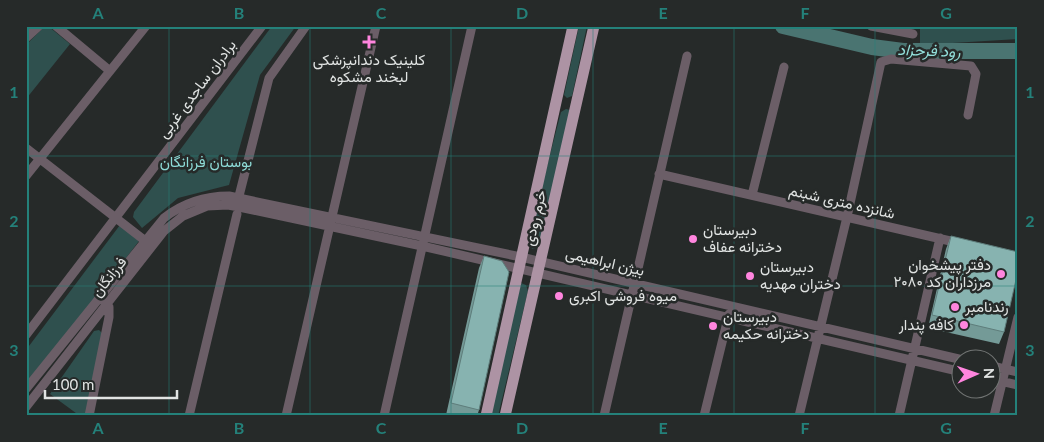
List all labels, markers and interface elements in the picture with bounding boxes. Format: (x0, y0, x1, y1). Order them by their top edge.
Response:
text: A (91, 3, 104, 22)
text: B (234, 3, 244, 22)
text: C (376, 3, 387, 22)
text: D (516, 3, 528, 22)
text: E (658, 3, 668, 22)
text: F (800, 3, 810, 22)
text: G (940, 3, 952, 22)
marker: کلینیک دندانپزشکی لبخند مشکوه (362, 35, 376, 49)
street label: برادران ساجدی غربی (153, 36, 241, 142)
water label: رود فرحزاد (897, 39, 961, 62)
place label: کلینیک دندانپزشکی لبخند مشکوه (313, 50, 425, 86)
text: 1 (9, 82, 19, 101)
text: 1 (1025, 82, 1035, 101)
park label: بوستان فرزانگان (160, 152, 252, 171)
street label: شانزده متری شبنم (787, 180, 897, 224)
street label: خرم رودی (519, 188, 551, 248)
text: 2 (9, 211, 19, 230)
text: 2 (1025, 211, 1035, 230)
place label: دبیرستان دخترانه عفاف (703, 220, 782, 256)
marker: دبیرستان دخترانه عفاف (687, 233, 699, 245)
street label: بیژن ابراهیمی (564, 243, 646, 281)
street label: فرزانگان (87, 253, 130, 301)
place label: دفتر پیشخوان مرزداران کد ۲۰۸۰ (893, 255, 991, 291)
place label: دبیرستان دختران مهدیه (760, 257, 841, 293)
marker: دفتر پیشخوان مرزداران کد ۲۰۸۰ (995, 268, 1007, 280)
marker: دبیرستان دختران مهدیه (744, 270, 756, 282)
place label: میوه فروشی اکبری (569, 286, 677, 306)
marker: میوه فروشی اکبری (553, 290, 565, 302)
place label: رندنامبر (964, 297, 1009, 316)
marker: رندنامبر (949, 301, 961, 313)
place label: دبیرستان دخترانه حکیمه (723, 307, 809, 343)
place label: کافه پندار (898, 315, 954, 335)
marker: کافه پندار (958, 319, 970, 331)
marker: دبیرستان دخترانه حکیمه (707, 320, 719, 332)
text: 3 (9, 340, 19, 359)
text: 3 (1025, 340, 1035, 359)
north arrow (952, 350, 1002, 400)
scale bar (45, 367, 178, 399)
text: N (981, 368, 998, 379)
text: 100 m (52, 375, 94, 393)
text: A (91, 418, 104, 437)
text: B (234, 418, 244, 437)
text: C (376, 418, 387, 437)
text: D (516, 418, 528, 437)
text: E (658, 418, 668, 437)
text: F (800, 418, 810, 437)
text: G (940, 418, 952, 437)

